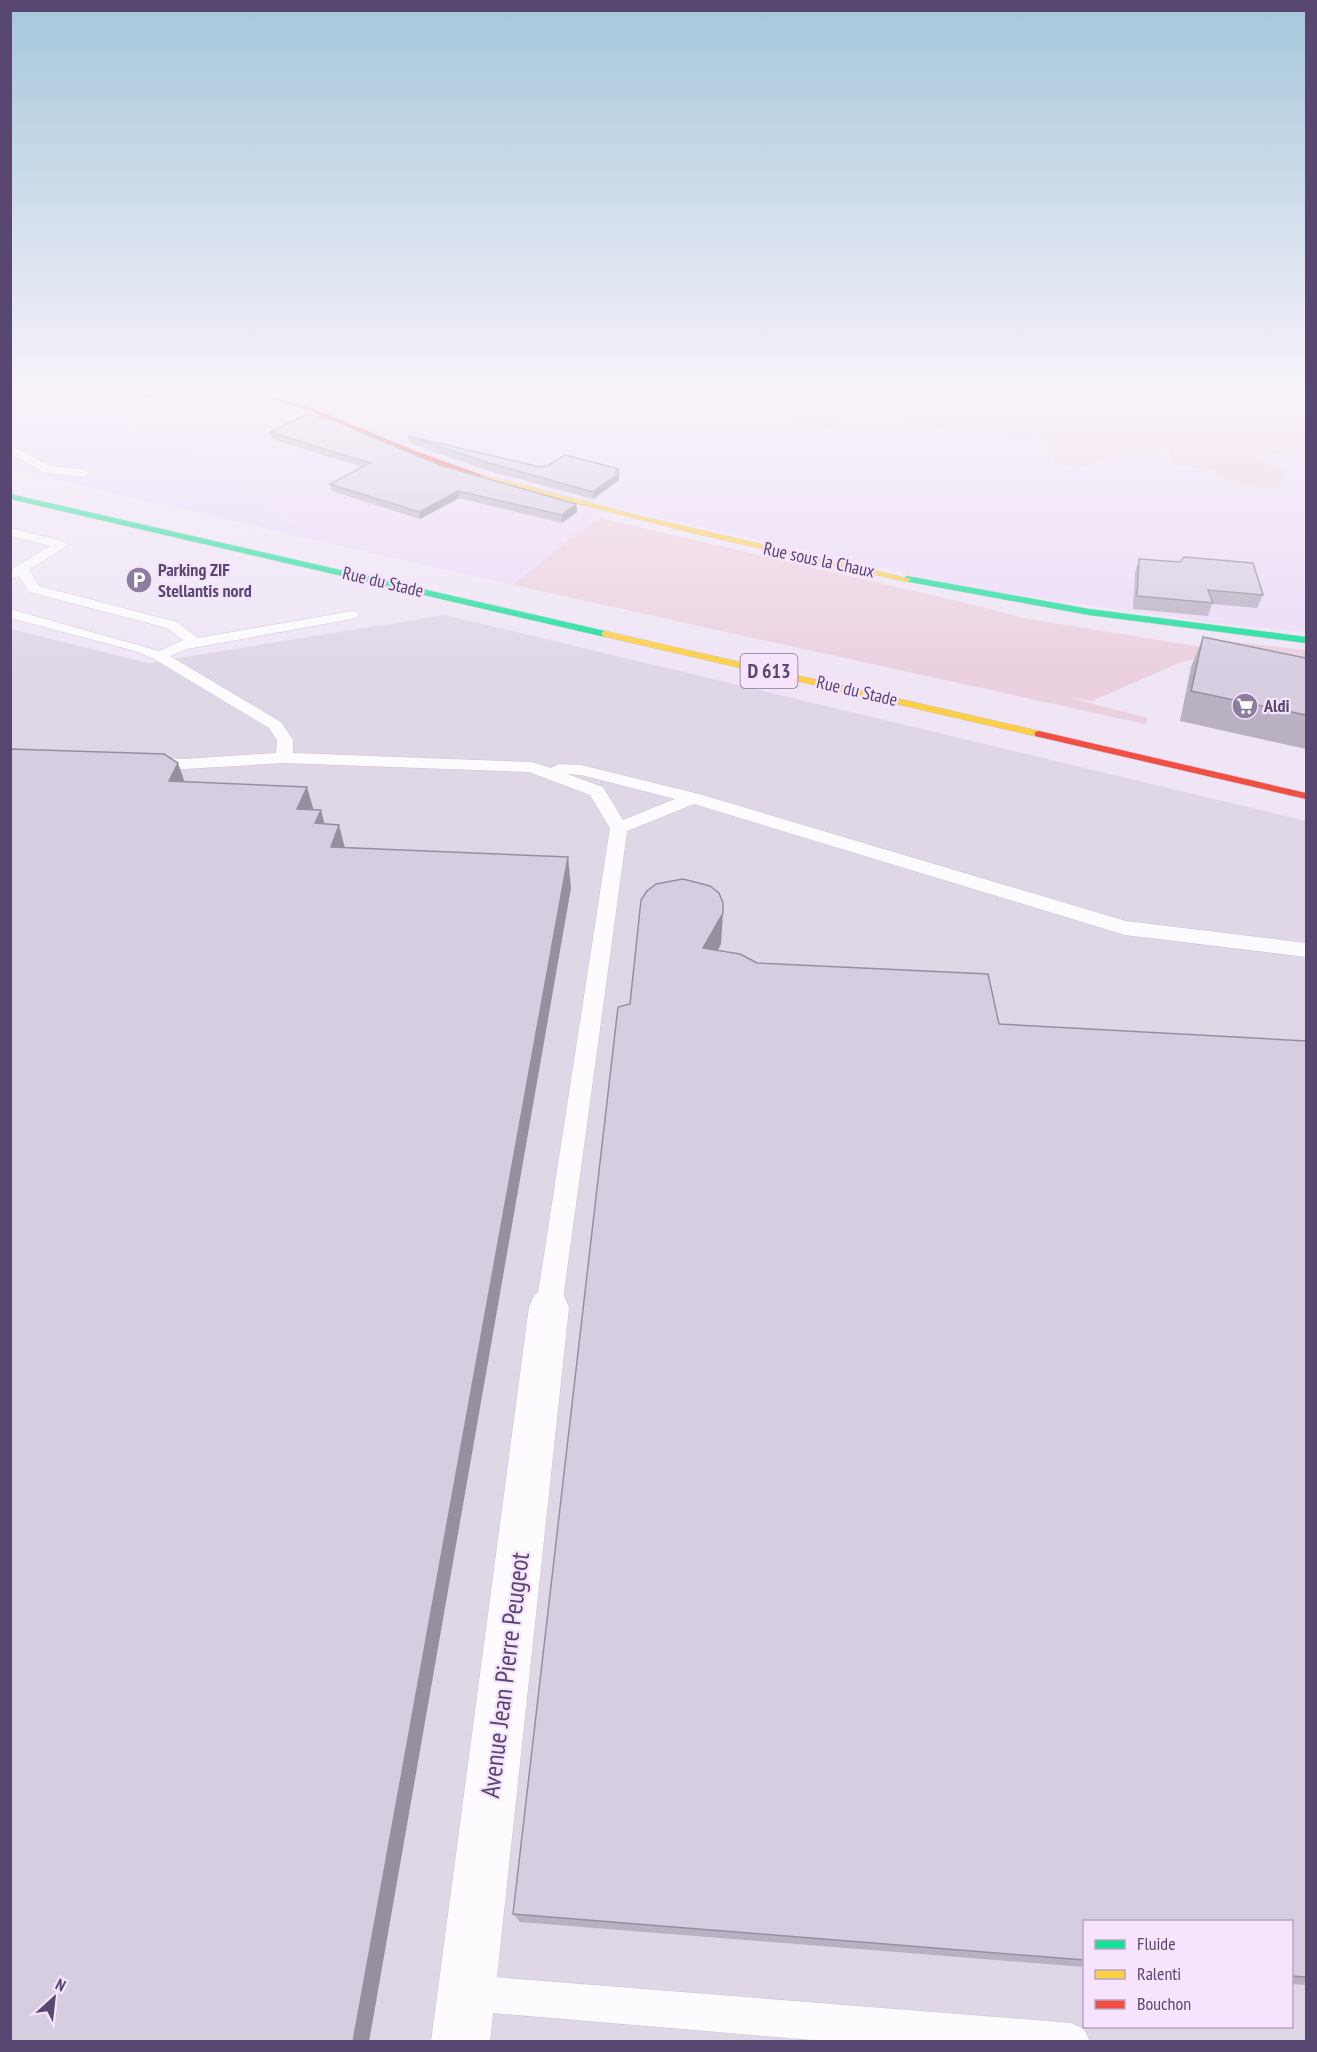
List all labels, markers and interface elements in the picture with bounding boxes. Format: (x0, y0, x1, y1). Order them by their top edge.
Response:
street label: Rue sous la Chaux (761, 537, 877, 583)
place label: Parking ZIF Stellantis nord (158, 558, 252, 602)
street label: Rue du Stade (340, 561, 426, 602)
parking icon: Parking ZIF Stellantis nord (124, 565, 154, 595)
road number: D 613 (740, 654, 798, 688)
street label: Rue du Stade (814, 670, 900, 711)
supermarket icon: Aldi (1230, 691, 1260, 721)
place label: Aldi (1263, 694, 1289, 717)
street label: Avenue Jean Pierre Peugeot (473, 1550, 536, 1800)
legend (1083, 1920, 1293, 2028)
text: Fluide (1137, 1932, 1176, 1955)
text: Ralenti (1137, 1962, 1181, 1985)
north arrow (24, 1968, 84, 2028)
text: N (52, 1974, 69, 1996)
text: Bouchon (1137, 1992, 1191, 2015)

